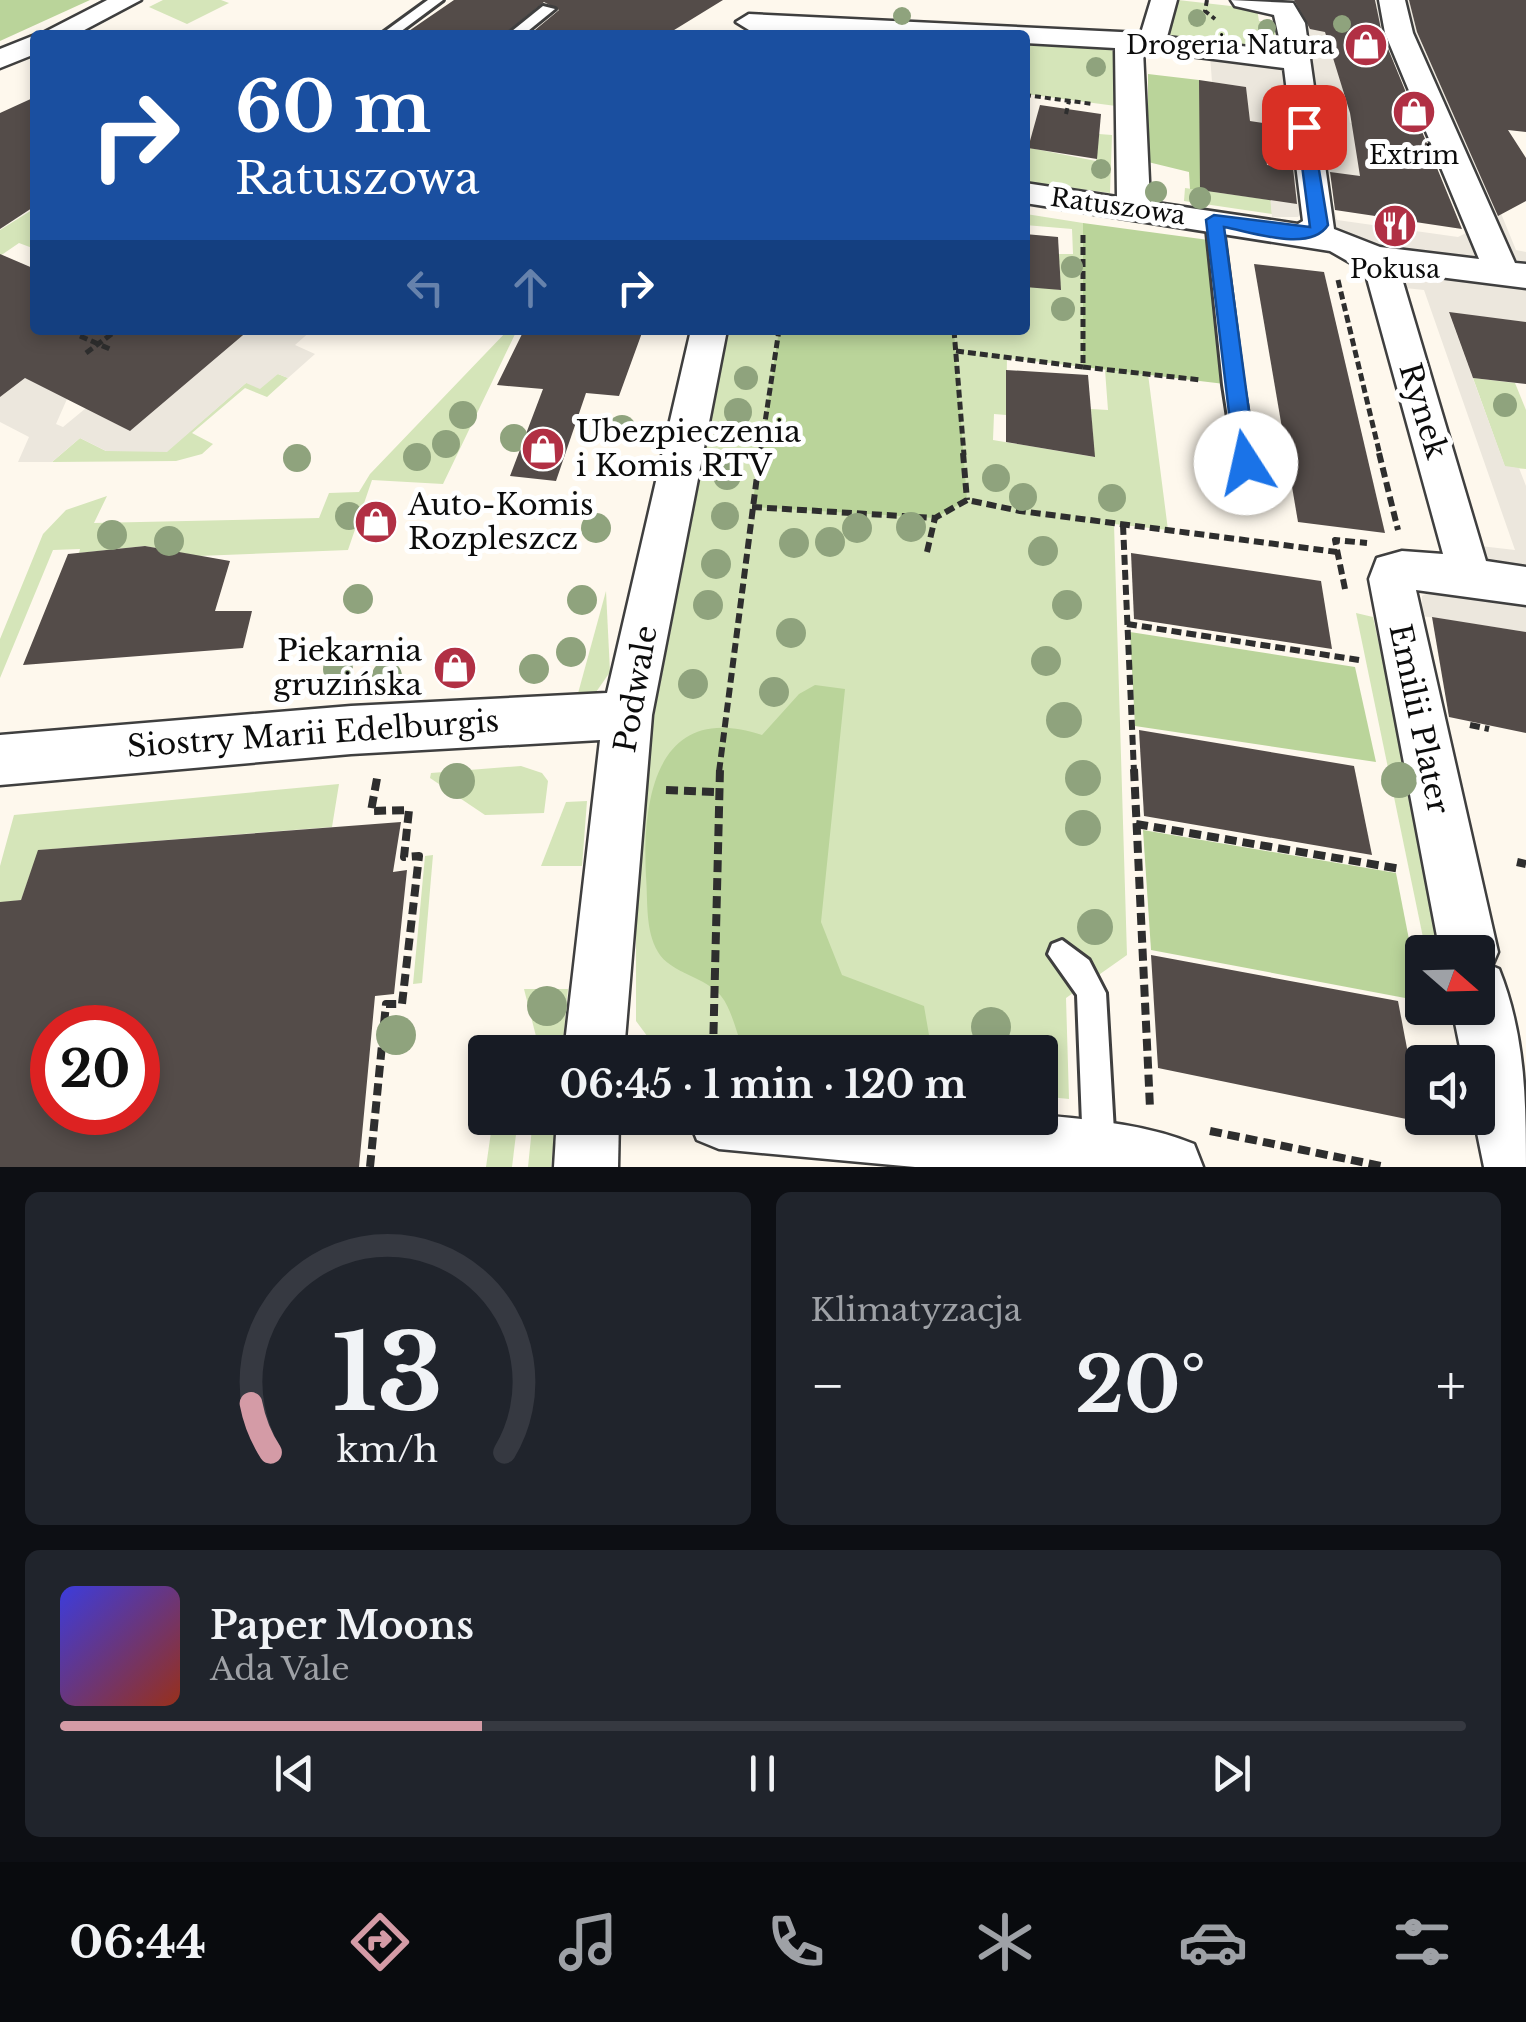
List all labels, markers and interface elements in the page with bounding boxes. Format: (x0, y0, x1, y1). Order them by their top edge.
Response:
shop icon: Drogeria Natura (1343, 22, 1389, 68)
place label: Drogeria Natura (1126, 30, 1334, 61)
text: 60 m (235, 64, 431, 151)
icon: right (70, 70, 200, 200)
pin (1262, 85, 1347, 170)
shop icon: Extrim (1391, 89, 1437, 135)
icon: arrive (1277, 100, 1332, 155)
place label: Extrim (1369, 140, 1459, 171)
text: Ratuszowa (235, 150, 479, 206)
street label: Ratuszowa (1049, 182, 1187, 231)
restaurant icon: Pokusa (1372, 203, 1418, 249)
place label: Pokusa (1350, 254, 1440, 285)
icon: left (398, 260, 453, 315)
icon: ahead (503, 260, 558, 315)
icon: right (608, 260, 663, 315)
street label: Rynek (1391, 359, 1456, 464)
position arrow (1194, 411, 1298, 515)
place label: Ubezpieczenia i Komis RTV (576, 413, 801, 484)
shop icon: Ubezpieczenia i Komis RTV (520, 426, 566, 472)
place label: Auto-Komis Rozpleszcz (407, 486, 594, 557)
shop icon: Auto-Komis Rozpleszcz (353, 499, 399, 545)
street label: Emilii Plater (1381, 621, 1458, 818)
street label: Podwale (606, 623, 665, 755)
place label: Piekarnia gruzińska (273, 632, 422, 703)
shop icon: Piekarnia gruzińska (432, 645, 478, 691)
street label: Siostry Marii Edelburgis (126, 702, 500, 765)
north arrow (1405, 935, 1495, 1025)
map controls (1405, 935, 1495, 1135)
speed limit sign: 20 (30, 1005, 160, 1135)
button: sound (1405, 1045, 1495, 1135)
text: 06:45 · 1 min · 120 m (560, 1061, 966, 1108)
text: Klimatyzacja (811, 1290, 1022, 1330)
text: 13 (332, 1309, 444, 1438)
text: 20° (1075, 1339, 1206, 1432)
text: − (811, 1352, 845, 1420)
text: + (1436, 1352, 1466, 1420)
text: km/h (337, 1427, 438, 1472)
text: Paper Moons (210, 1602, 474, 1649)
text: Ada Vale (210, 1649, 350, 1689)
icon: previous (267, 1746, 322, 1801)
icon: pause (735, 1746, 790, 1801)
icon: next (1204, 1746, 1259, 1801)
icon: directions (345, 1907, 415, 1977)
icon: music (553, 1907, 623, 1977)
icon: phone (761, 1907, 831, 1977)
icon: climate (970, 1907, 1040, 1977)
icon: car (1178, 1907, 1248, 1977)
icon: filters (1387, 1907, 1457, 1977)
text: 06:44 (69, 1914, 206, 1970)

